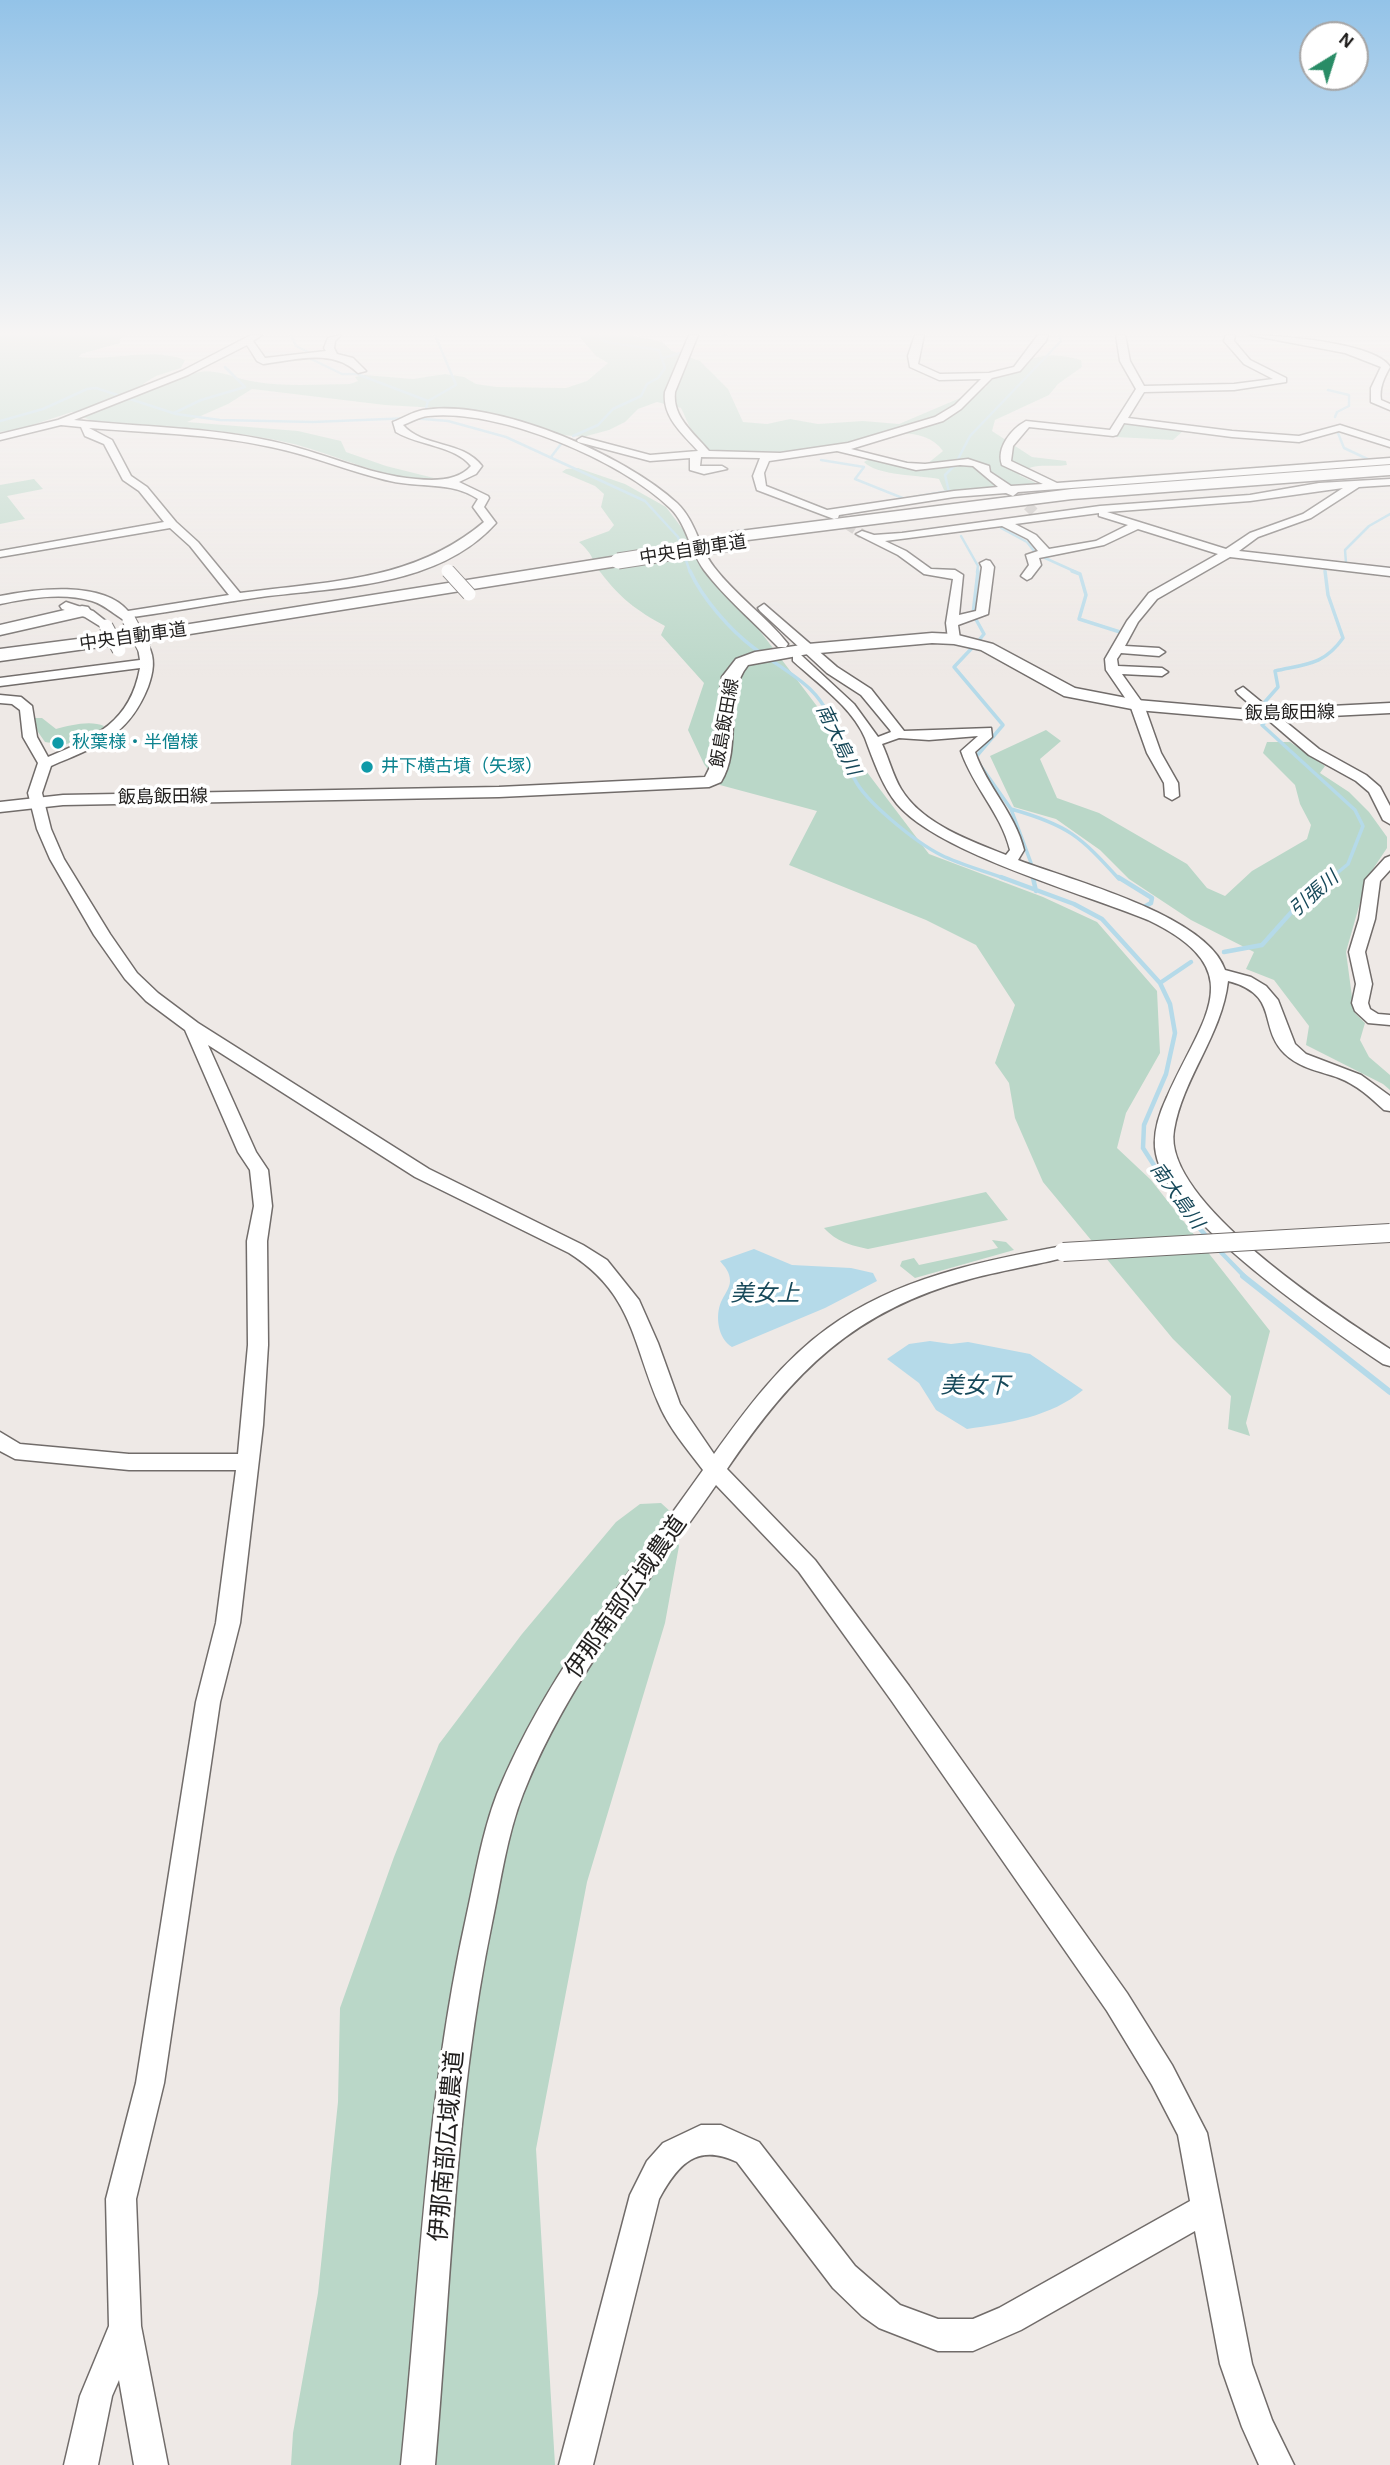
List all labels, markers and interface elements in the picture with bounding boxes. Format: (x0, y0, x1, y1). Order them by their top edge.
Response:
north arrow (1299, 21, 1369, 91)
text: N (1335, 29, 1357, 52)
street label: 中央自動車道 (638, 531, 748, 569)
street label: 中央自動車道 (78, 619, 188, 655)
street label: 飯島飯田線 (707, 677, 743, 769)
water label: 南大島川 (811, 701, 865, 779)
street label: 飯島飯田線 (1245, 701, 1335, 725)
place label: 秋葉様・半僧様 (72, 732, 198, 754)
marker: 秋葉様・半僧様 (50, 735, 66, 751)
place label: 井下横古墳（矢塚） (381, 756, 543, 778)
marker: 井下横古墳（矢塚） (359, 759, 375, 775)
street label: 飯島飯田線 (118, 785, 208, 809)
water label: 引張川 (1285, 867, 1343, 921)
water label: 南大島川 (1145, 1159, 1209, 1233)
water label: 美女上 (731, 1280, 799, 1308)
water label: 美女下 (941, 1372, 1009, 1400)
street label: 伊那南部広域農道 (559, 1510, 693, 1684)
street label: 伊那南部広域農道 (424, 2049, 470, 2243)

